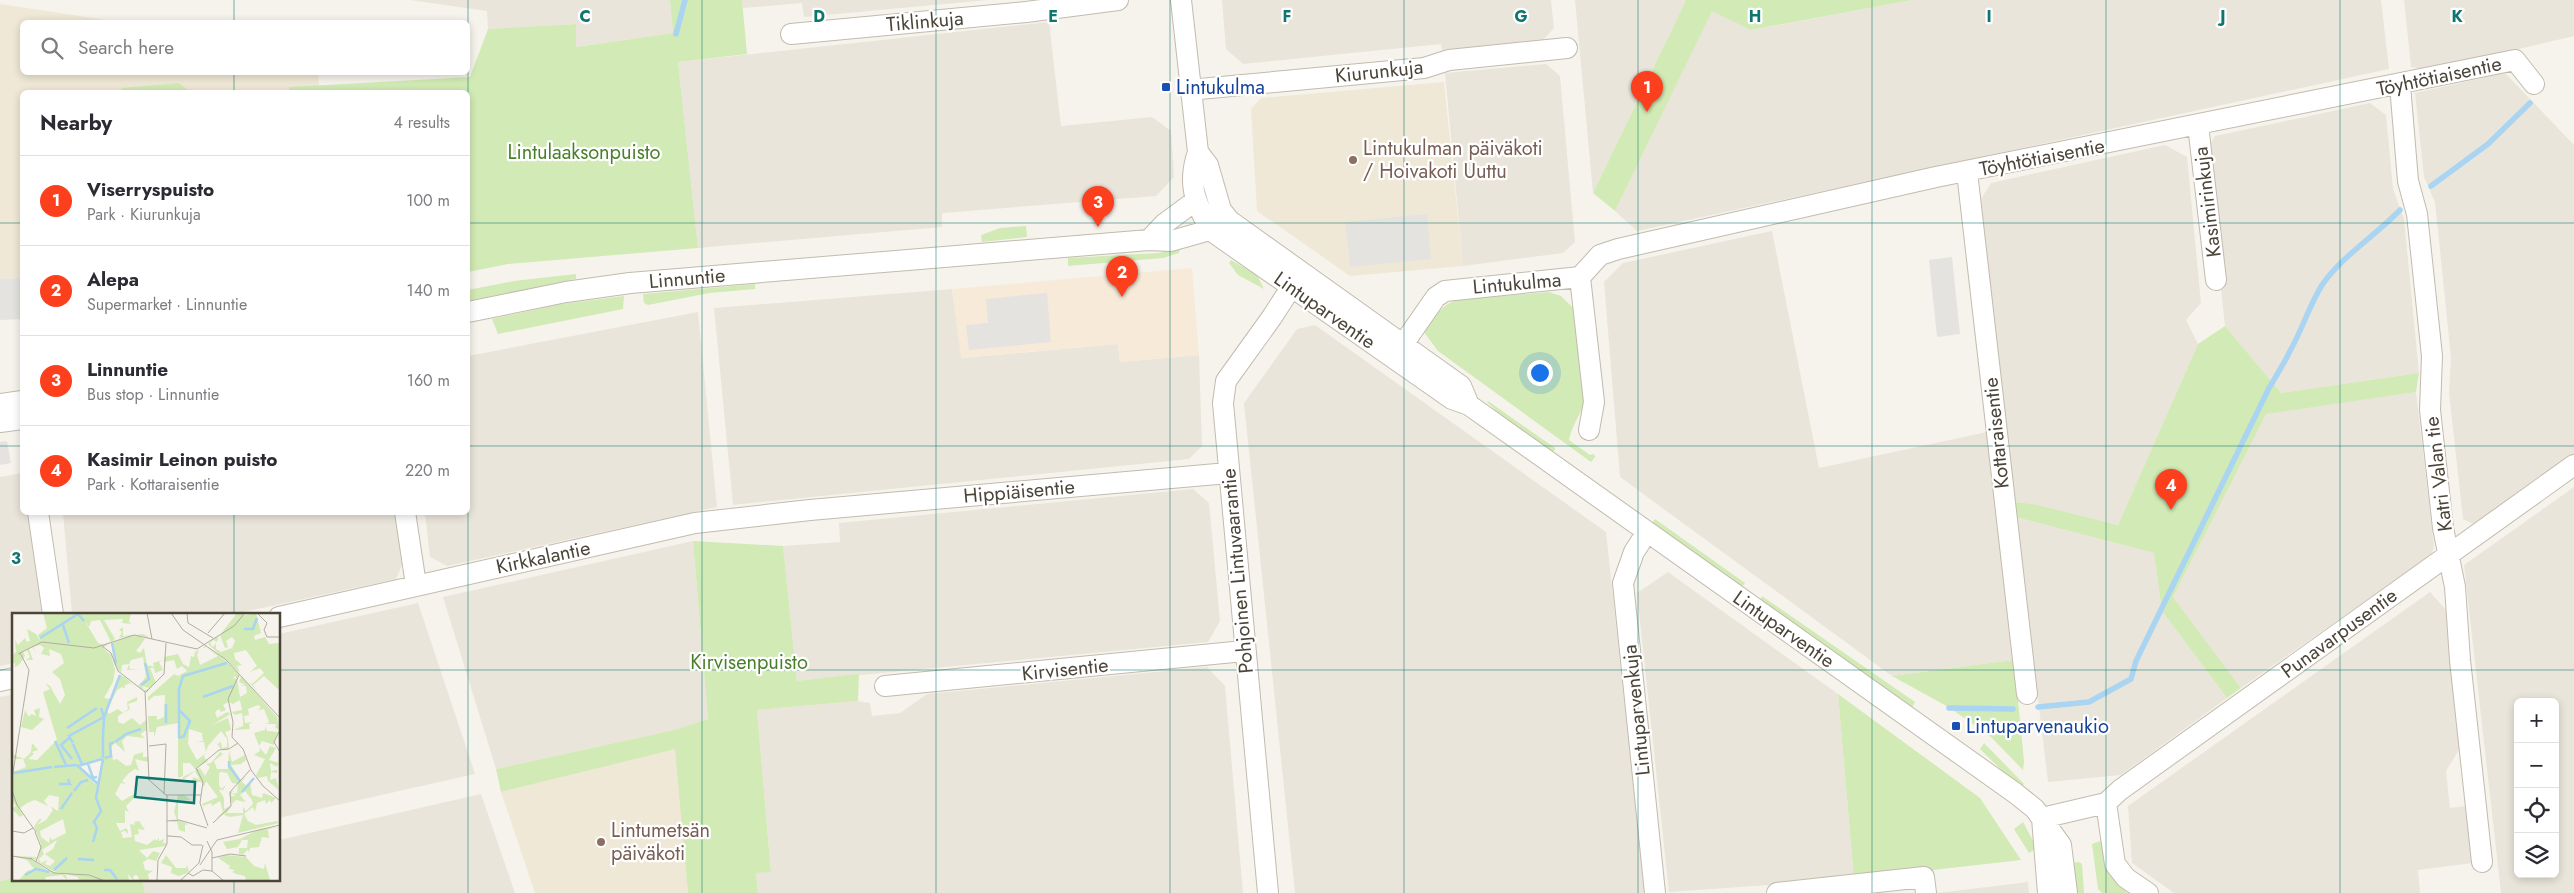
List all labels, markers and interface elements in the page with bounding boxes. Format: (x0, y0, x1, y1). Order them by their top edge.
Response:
street label: Tiklinkuja (885, 4, 965, 39)
text: C (579, 5, 591, 28)
text: D (813, 5, 825, 28)
text: E (1048, 5, 1058, 28)
text: F (1283, 5, 1291, 28)
text: G (1514, 5, 1528, 28)
text: H (1749, 5, 1761, 28)
text: I (1986, 5, 1992, 28)
text: J (2217, 5, 2226, 28)
text: K (2451, 5, 2463, 28)
search box (20, 20, 470, 75)
icon: search (38, 34, 66, 62)
text: Search here (78, 34, 174, 61)
street label: Töyhtötiaisentie (2374, 49, 2504, 104)
street label: Kiurunkuja (1333, 52, 1425, 91)
pin: 1 (1631, 71, 1663, 112)
place label: Lintukulma (1176, 73, 1265, 102)
marker: Lintukulma (1160, 81, 1172, 93)
text: Nearby (40, 108, 112, 138)
text: 4 results (394, 111, 450, 134)
street label: Töyhtötiaisentie (1977, 131, 2107, 184)
place label: Lintukulman päiväkoti / Hoivakoti Uuttu (1363, 134, 1543, 186)
park label: Lintulaaksonpuisto (508, 138, 661, 167)
street label: Kasimirinkuja (2186, 145, 2229, 259)
marker: Lintukulman päiväkoti / Hoivakoti Uuttu (1347, 154, 1359, 166)
text: Viserryspuisto (87, 176, 214, 203)
pin: 3 (1082, 186, 1114, 227)
text: 1 (52, 189, 60, 212)
text: 100 m (406, 189, 450, 212)
text: Park · Kiurunkuja (87, 203, 201, 226)
pin: 2 (1106, 256, 1138, 297)
street label: Linnuntie (648, 261, 726, 296)
street label: Lintuparventie (1268, 265, 1381, 356)
street label: Lintukulma (1471, 265, 1563, 302)
text: Alepa (87, 266, 139, 293)
text: 2 (51, 279, 61, 302)
text: 140 m (407, 279, 450, 302)
text: Supermarket · Linnuntie (87, 293, 247, 316)
text: Linnuntie (87, 356, 168, 383)
your location (1527, 360, 1553, 386)
text: 3 (51, 369, 61, 392)
text: 160 m (407, 369, 450, 392)
street label: Kottaraisentie (1976, 376, 2017, 490)
text: Bus stop · Linnuntie (87, 383, 219, 406)
street label: Katri Valan tie (2417, 415, 2460, 533)
text: Kasimir Leinon puisto (87, 446, 278, 473)
text: 4 (50, 459, 62, 482)
text: 220 m (405, 459, 450, 482)
street label: Pohjoinen Lintuvaarantie (1214, 467, 1261, 675)
pin: 4 (2155, 469, 2187, 510)
street label: Hippiäisentie (962, 472, 1076, 511)
text: Park · Kottaraisentie (87, 473, 219, 496)
street label: Kirkkalantie (493, 533, 593, 582)
text: 3 (11, 547, 21, 570)
street label: Punavarpusentie (2275, 581, 2403, 686)
street label: Lintuparventie (1727, 584, 1840, 675)
inset map (12, 613, 280, 880)
street label: Lintuparvenkuja (1615, 643, 1658, 777)
park label: Kirvisenpuisto (690, 648, 808, 677)
street label: Kirvisentie (1020, 651, 1110, 688)
map controls (2514, 698, 2559, 878)
button: + (2514, 698, 2559, 743)
place label: Lintuparvenaukio (1966, 712, 2109, 741)
marker: Lintuparvenaukio (1950, 720, 1962, 732)
button: − (2514, 743, 2559, 788)
button: locate (2514, 788, 2559, 833)
place label: Lintumetsän päiväkoti (611, 816, 710, 868)
button: layers (2514, 833, 2559, 878)
marker: Lintumetsän päiväkoti (595, 836, 607, 848)

